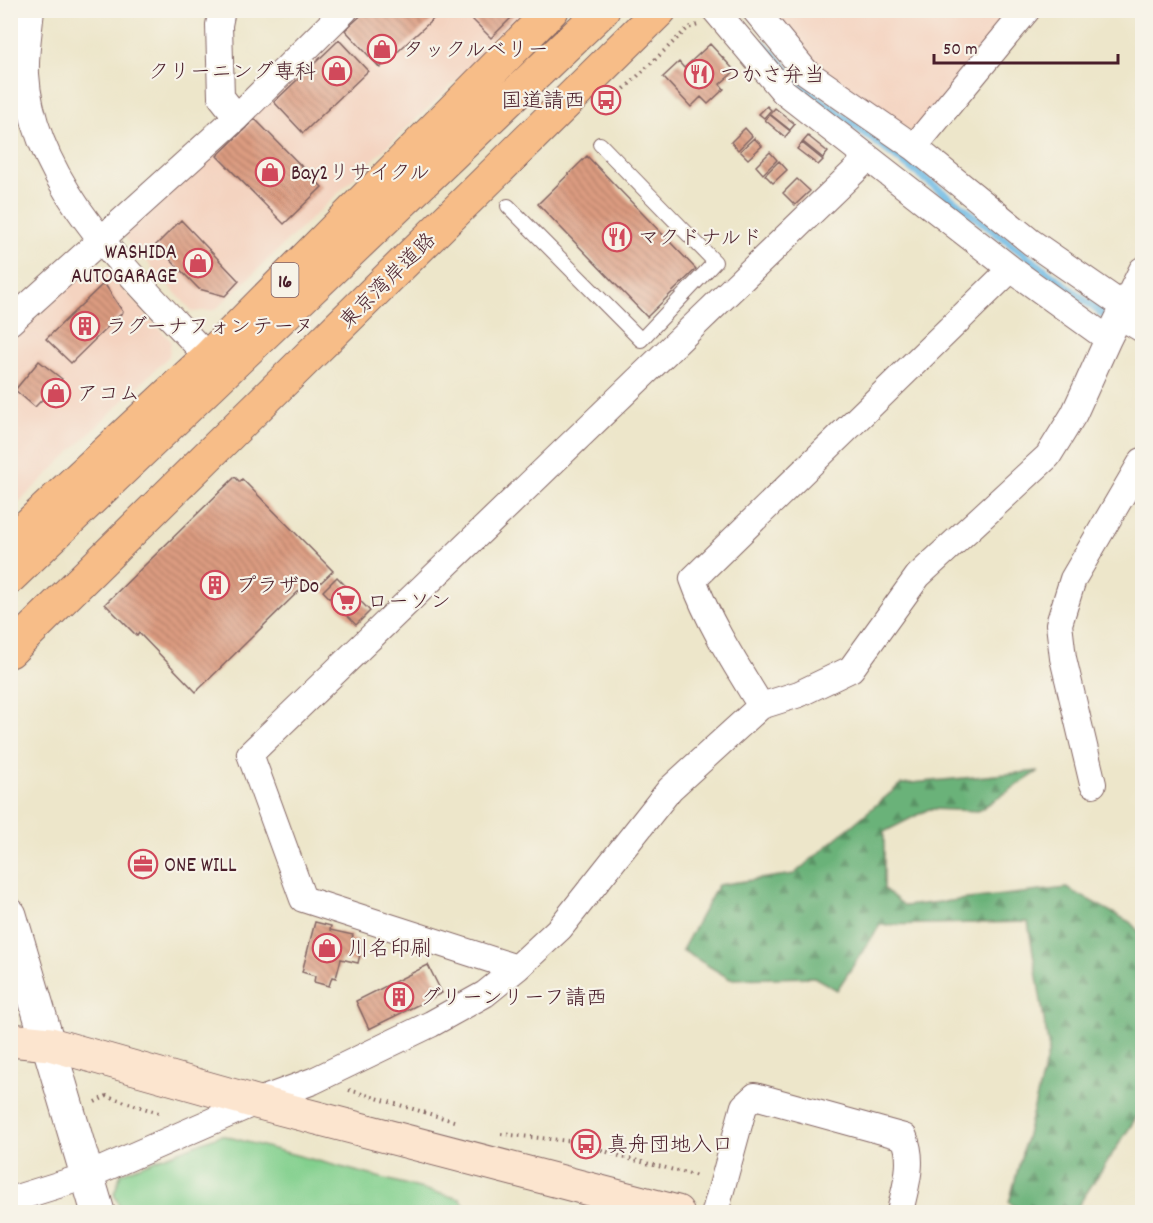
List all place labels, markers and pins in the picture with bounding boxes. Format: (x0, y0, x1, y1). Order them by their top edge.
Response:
shop icon: タックルベリー (366, 33, 398, 65)
place label: タックルベリー (403, 37, 549, 67)
shop icon: クリーニング専科 (321, 55, 353, 87)
restaurant icon: つかさ弁当 (683, 58, 715, 90)
place label: クリーニング専科 (148, 59, 316, 89)
place label: つかさ弁当 (720, 62, 825, 92)
bus stop icon: 国道請西 (590, 84, 622, 116)
place label: 国道請西 (501, 88, 585, 118)
shop icon: Bay2リサイクル (254, 156, 286, 188)
place label: Bay2リサイクル (291, 160, 430, 190)
restaurant icon: マクドナルド (601, 221, 633, 253)
place label: マクドナルド (638, 225, 762, 255)
place label: WASHIDA AUTOGARAGE (71, 239, 177, 293)
shop icon: WASHIDA AUTOGARAGE (182, 247, 214, 279)
building icon: ラグーナフォンテーヌ (69, 310, 101, 342)
place label: ラグーナフォンテーヌ (106, 314, 314, 344)
shop icon: アコム (40, 377, 72, 409)
place label: アコム (77, 381, 140, 411)
building icon: プラザDo (199, 569, 231, 601)
place label: プラザDo (236, 573, 319, 603)
supermarket icon: ローソン (330, 585, 362, 617)
place label: ローソン (367, 589, 451, 619)
office icon: ONE WILL (127, 848, 159, 880)
place label: ONE WILL (164, 852, 237, 882)
shop icon: 川名印刷 (311, 932, 343, 964)
place label: 川名印刷 (348, 936, 432, 966)
building icon: グリーンリーフ請西 (383, 981, 415, 1013)
place label: グリーンリーフ請西 (420, 985, 607, 1015)
bus stop icon: 真舟団地入口 (570, 1128, 602, 1160)
place label: 真舟団地入口 (607, 1132, 733, 1162)

